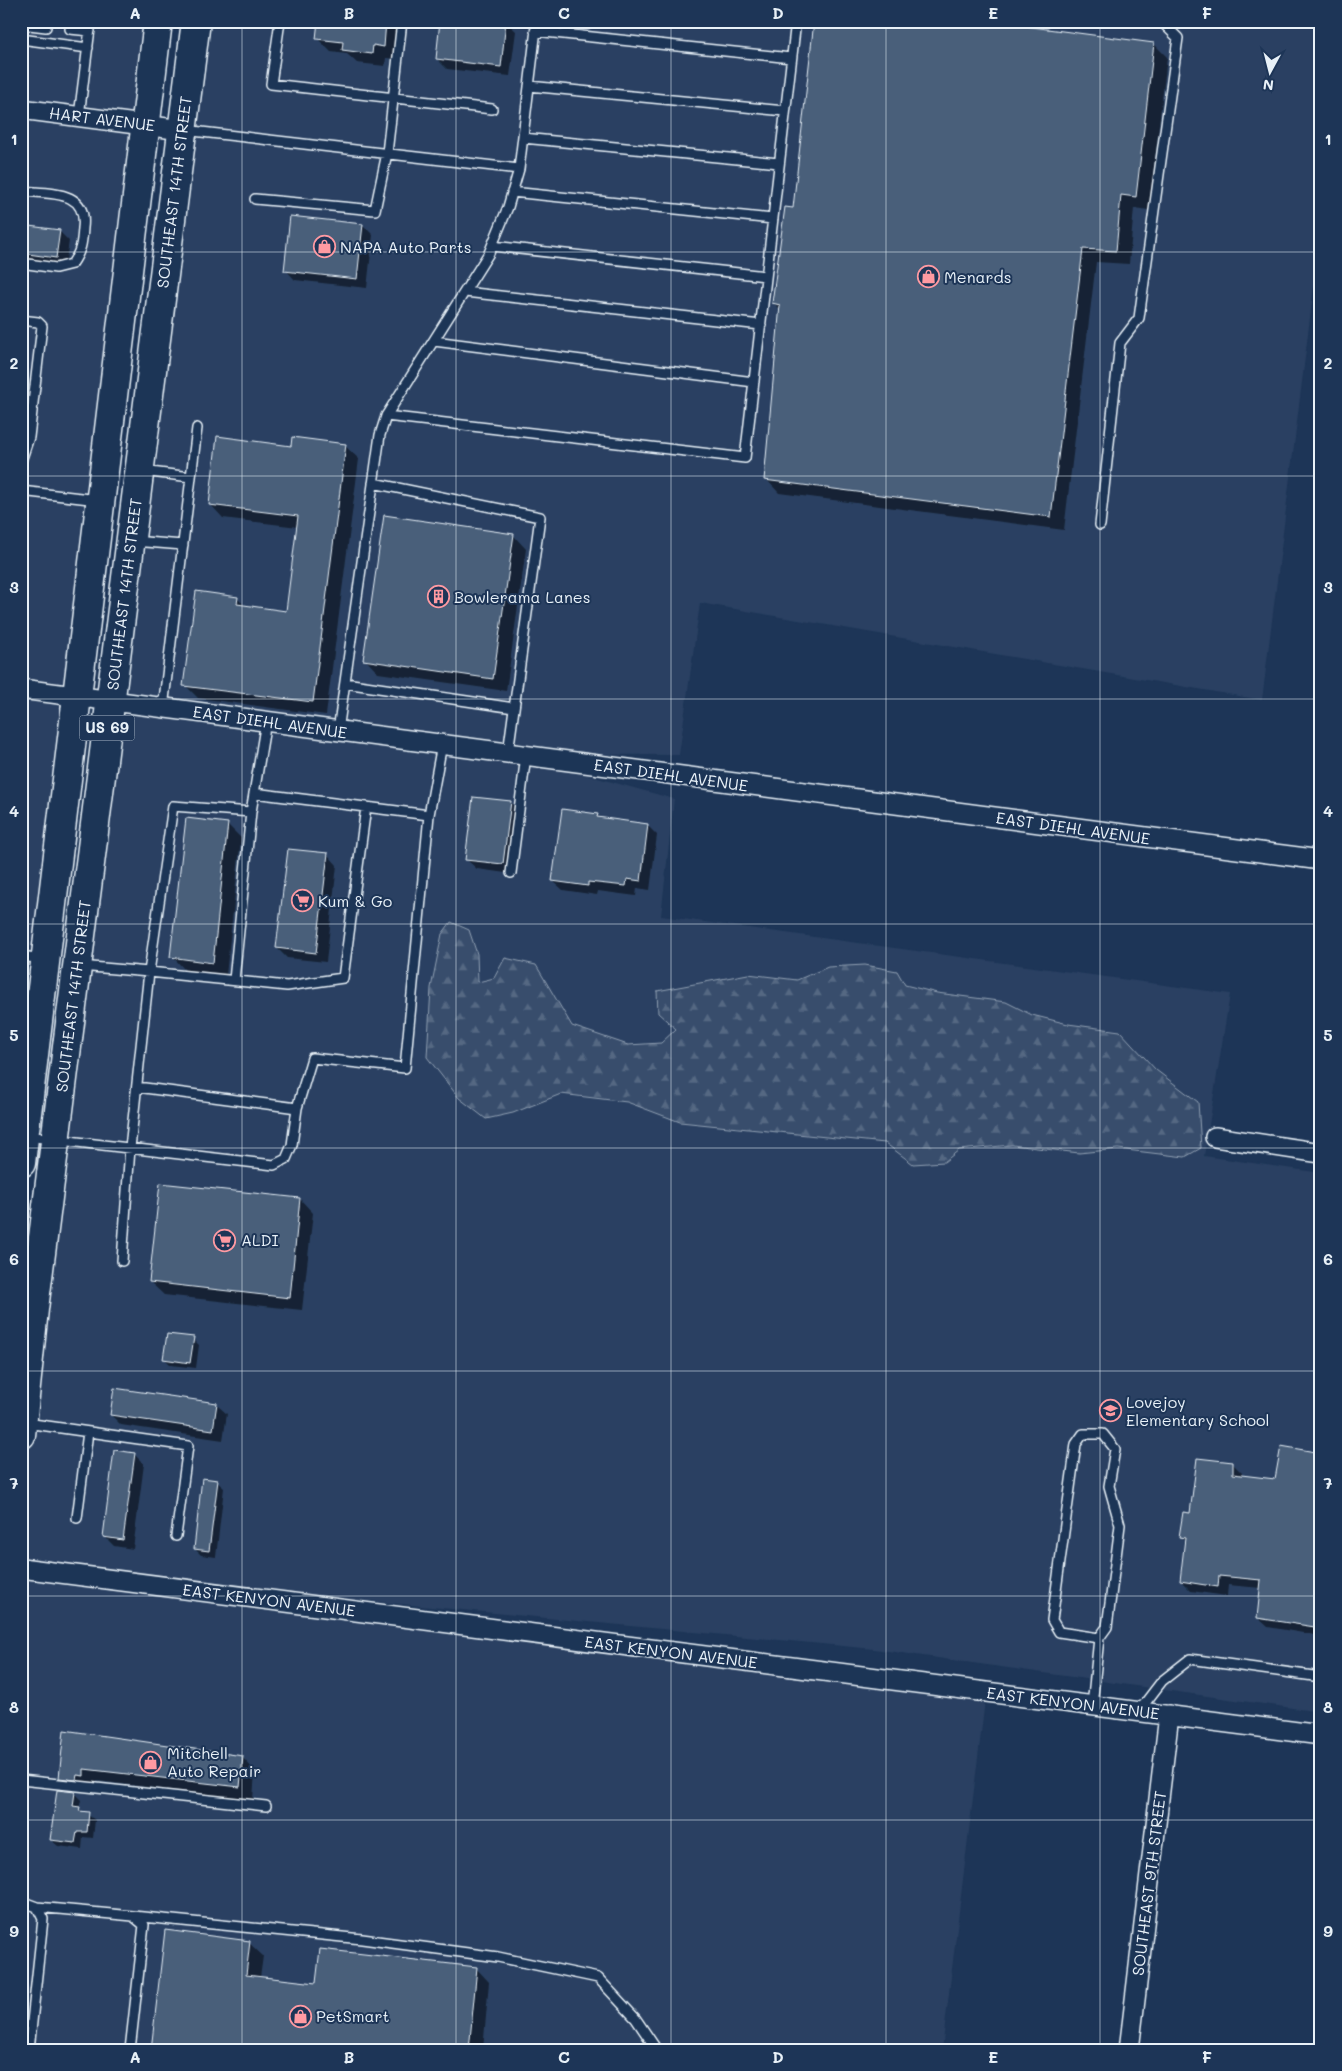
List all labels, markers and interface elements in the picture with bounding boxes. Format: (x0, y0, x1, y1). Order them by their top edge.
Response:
text: A (129, 2, 141, 23)
text: B (344, 2, 354, 23)
text: C (558, 2, 570, 23)
text: D (772, 2, 784, 23)
text: E (988, 2, 998, 23)
text: F (1202, 2, 1212, 23)
north arrow (1244, 48, 1294, 98)
text: N (1262, 75, 1275, 95)
street label: SOUTHEAST 14TH STREET (151, 95, 196, 289)
street label: HART AVENUE (48, 102, 156, 135)
text: 1 (10, 128, 18, 149)
text: 1 (1324, 128, 1332, 149)
shop icon: NAPA Auto Parts (312, 235, 336, 259)
place label: NAPA Auto Parts (340, 236, 472, 257)
shop icon: Menards (916, 265, 940, 289)
place label: Menards (944, 266, 1011, 287)
text: 2 (10, 352, 19, 373)
text: 2 (1324, 352, 1333, 373)
street label: SOUTHEAST 14TH STREET (101, 497, 146, 691)
text: 3 (9, 576, 19, 597)
text: 3 (1323, 576, 1333, 597)
building icon: Bowlerama Lanes (426, 585, 450, 609)
place label: Bowlerama Lanes (454, 586, 591, 607)
street label: EAST DIEHL AVENUE (192, 700, 348, 743)
road number: US 69 (80, 716, 134, 740)
street label: EAST DIEHL AVENUE (593, 753, 749, 796)
text: 4 (9, 800, 19, 821)
text: 4 (1323, 800, 1333, 821)
street label: EAST DIEHL AVENUE (995, 806, 1151, 849)
supermarket icon: Kum & Go (290, 889, 314, 913)
place label: Kum & Go (318, 890, 392, 911)
street label: SOUTHEAST 14TH STREET (50, 899, 95, 1093)
text: 5 (9, 1024, 19, 1045)
text: 5 (1323, 1024, 1333, 1045)
supermarket icon: ALDI (213, 1228, 237, 1252)
place label: ALDI (241, 1229, 279, 1250)
text: 6 (9, 1248, 19, 1269)
text: 6 (1323, 1248, 1333, 1269)
place label: Lovejoy Elementary School (1126, 1391, 1270, 1430)
school or university icon: Lovejoy Elementary School (1098, 1399, 1122, 1423)
text: 7 (10, 1472, 19, 1493)
text: 7 (1324, 1472, 1333, 1493)
street label: EAST KENYON AVENUE (182, 1578, 357, 1621)
street label: EAST KENYON AVENUE (584, 1630, 759, 1673)
street label: EAST KENYON AVENUE (986, 1681, 1161, 1724)
text: 8 (9, 1696, 19, 1717)
text: 8 (1323, 1696, 1333, 1717)
place label: Mitchell Auto Repair (167, 1742, 261, 1781)
shop icon: Mitchell Auto Repair (139, 1750, 163, 1774)
street label: SOUTHEAST 9TH STREET (1127, 1789, 1170, 1977)
text: 9 (9, 1920, 19, 1941)
text: 9 (1323, 1920, 1333, 1941)
shop icon: PetSmart (288, 2004, 312, 2028)
place label: PetSmart (316, 2005, 390, 2026)
text: A (129, 2046, 141, 2067)
text: B (344, 2046, 354, 2067)
text: C (558, 2046, 570, 2067)
text: D (772, 2046, 784, 2067)
text: E (988, 2046, 998, 2067)
text: F (1202, 2046, 1212, 2067)

